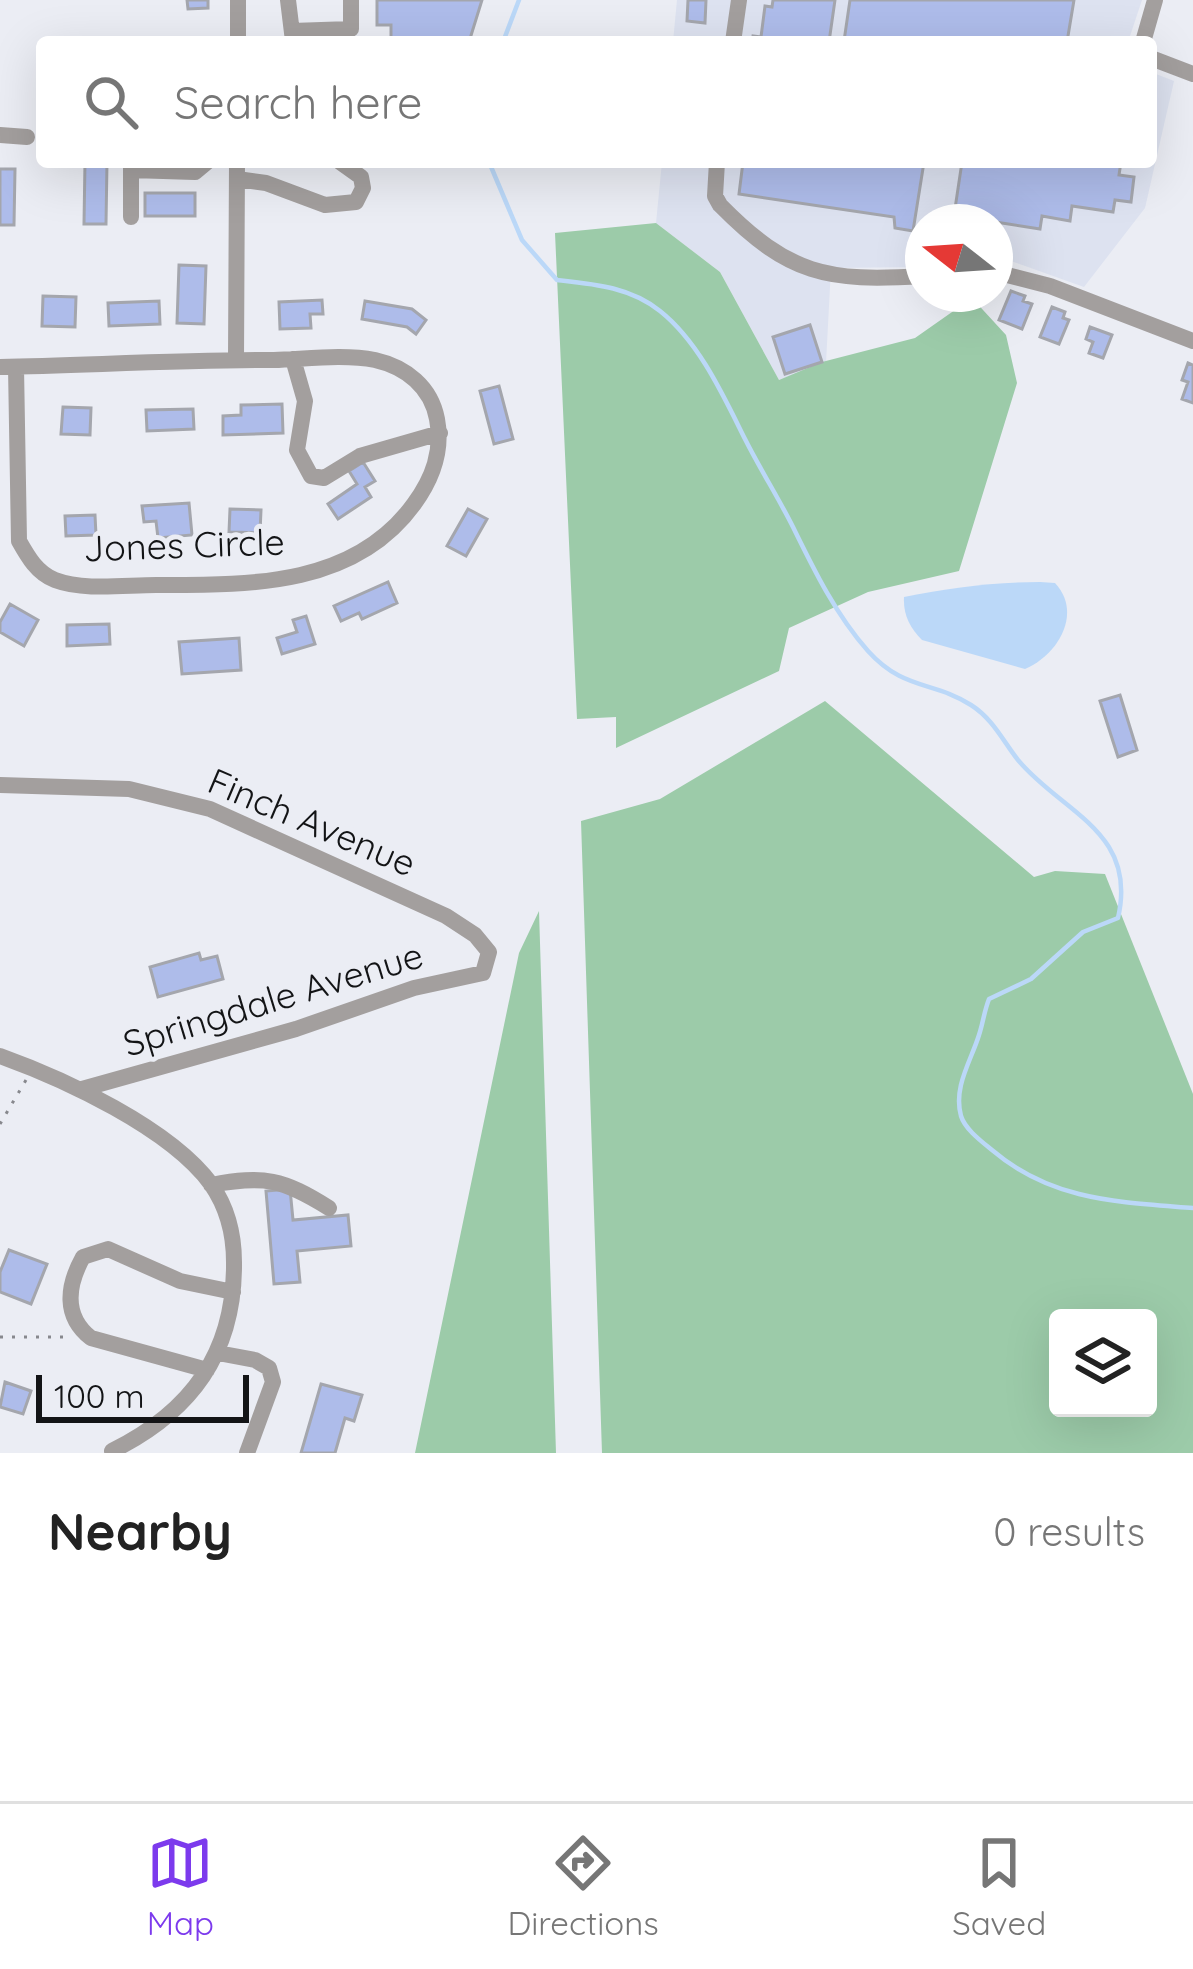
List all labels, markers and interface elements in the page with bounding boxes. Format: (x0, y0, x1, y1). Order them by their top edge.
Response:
search box (36, 36, 1157, 168)
icon: search (78, 69, 144, 135)
text: Search here (174, 74, 422, 130)
north arrow (905, 204, 1013, 312)
street label: Jones Circle (83, 518, 285, 571)
street label: Finch Avenue (202, 758, 423, 885)
street label: Springdale Avenue (118, 932, 428, 1066)
map controls (1049, 1309, 1157, 1417)
button: layers (1049, 1309, 1157, 1417)
scale bar (36, 1369, 249, 1422)
text: 100 m (54, 1375, 145, 1416)
text: Nearby (48, 1499, 232, 1563)
text: 0 results (993, 1507, 1145, 1556)
tab: Map (147, 1830, 214, 1943)
tab: Directions (507, 1830, 659, 1943)
tab: Saved (952, 1830, 1046, 1943)

